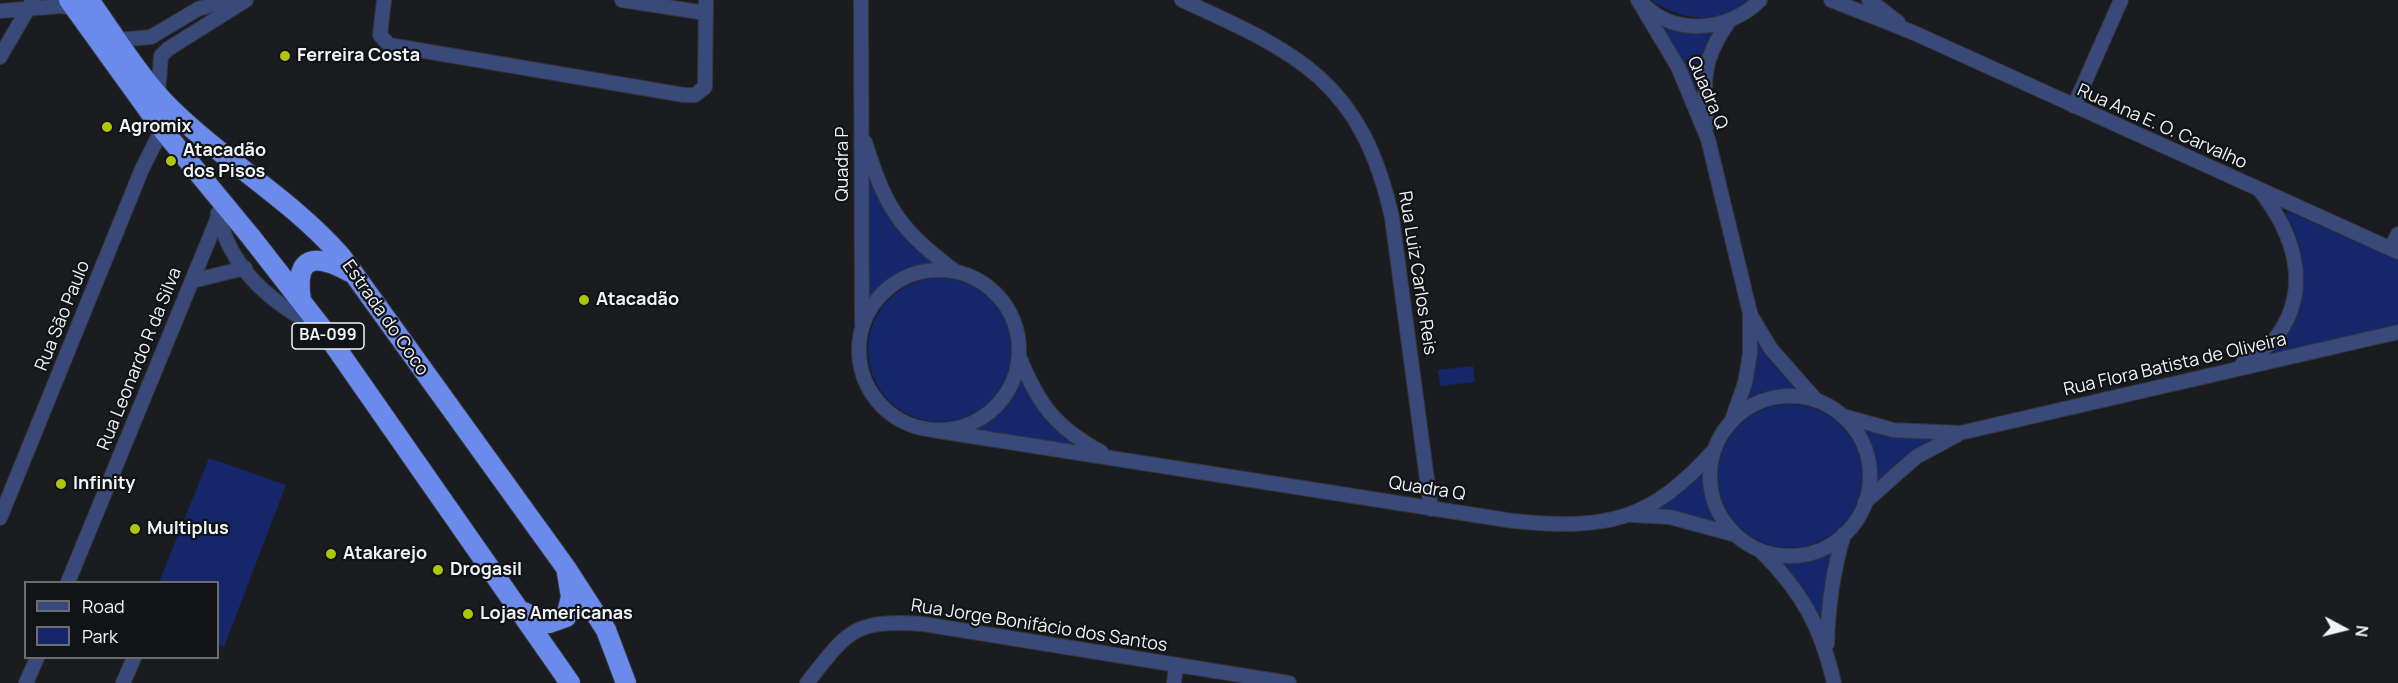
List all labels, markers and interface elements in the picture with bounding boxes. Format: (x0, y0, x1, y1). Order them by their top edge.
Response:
place label: Ferreira Costa (297, 45, 420, 67)
marker: Ferreira Costa (278, 49, 292, 63)
street label: Quadra Q (1682, 53, 1732, 133)
street label: Rua Ana E. O. Carvalho (2074, 80, 2250, 174)
place label: Agromix (119, 116, 191, 138)
marker: Agromix (100, 120, 114, 134)
street label: Quadra P (832, 127, 854, 201)
place label: Atacadão dos Pisos (183, 140, 266, 182)
marker: Atacadão dos Pisos (164, 154, 178, 168)
street label: Rua Luiz Carlos Reis (1393, 190, 1441, 356)
street label: Estrada do Coco (337, 256, 433, 380)
street label: Rua São Paulo (31, 258, 95, 374)
street label: Rua Leonardo R da Silva (93, 264, 187, 454)
place label: Atacadão (596, 289, 679, 311)
marker: Atacadão (577, 293, 591, 307)
road number: BA-099 (292, 323, 364, 349)
street label: Rua Flora Batista de Oliveira (2062, 329, 2288, 401)
street label: Quadra Q (1387, 472, 1467, 506)
place label: Infinity (73, 473, 135, 495)
marker: Infinity (54, 477, 68, 491)
place label: Multiplus (147, 518, 229, 540)
marker: Multiplus (128, 522, 142, 536)
place label: Atakarejo (343, 543, 427, 565)
marker: Atakarejo (324, 547, 338, 561)
place label: Drogasil (450, 559, 522, 581)
marker: Drogasil (431, 563, 445, 577)
legend (24, 581, 219, 659)
text: Road (82, 594, 125, 618)
street label: Rua Jorge Bonifácio dos Santos (909, 595, 1169, 657)
north arrow (2314, 599, 2374, 659)
place label: Lojas Americanas (480, 603, 633, 625)
marker: Lojas Americanas (461, 607, 475, 621)
text: Park (82, 624, 118, 648)
text: N (2350, 624, 2373, 638)

